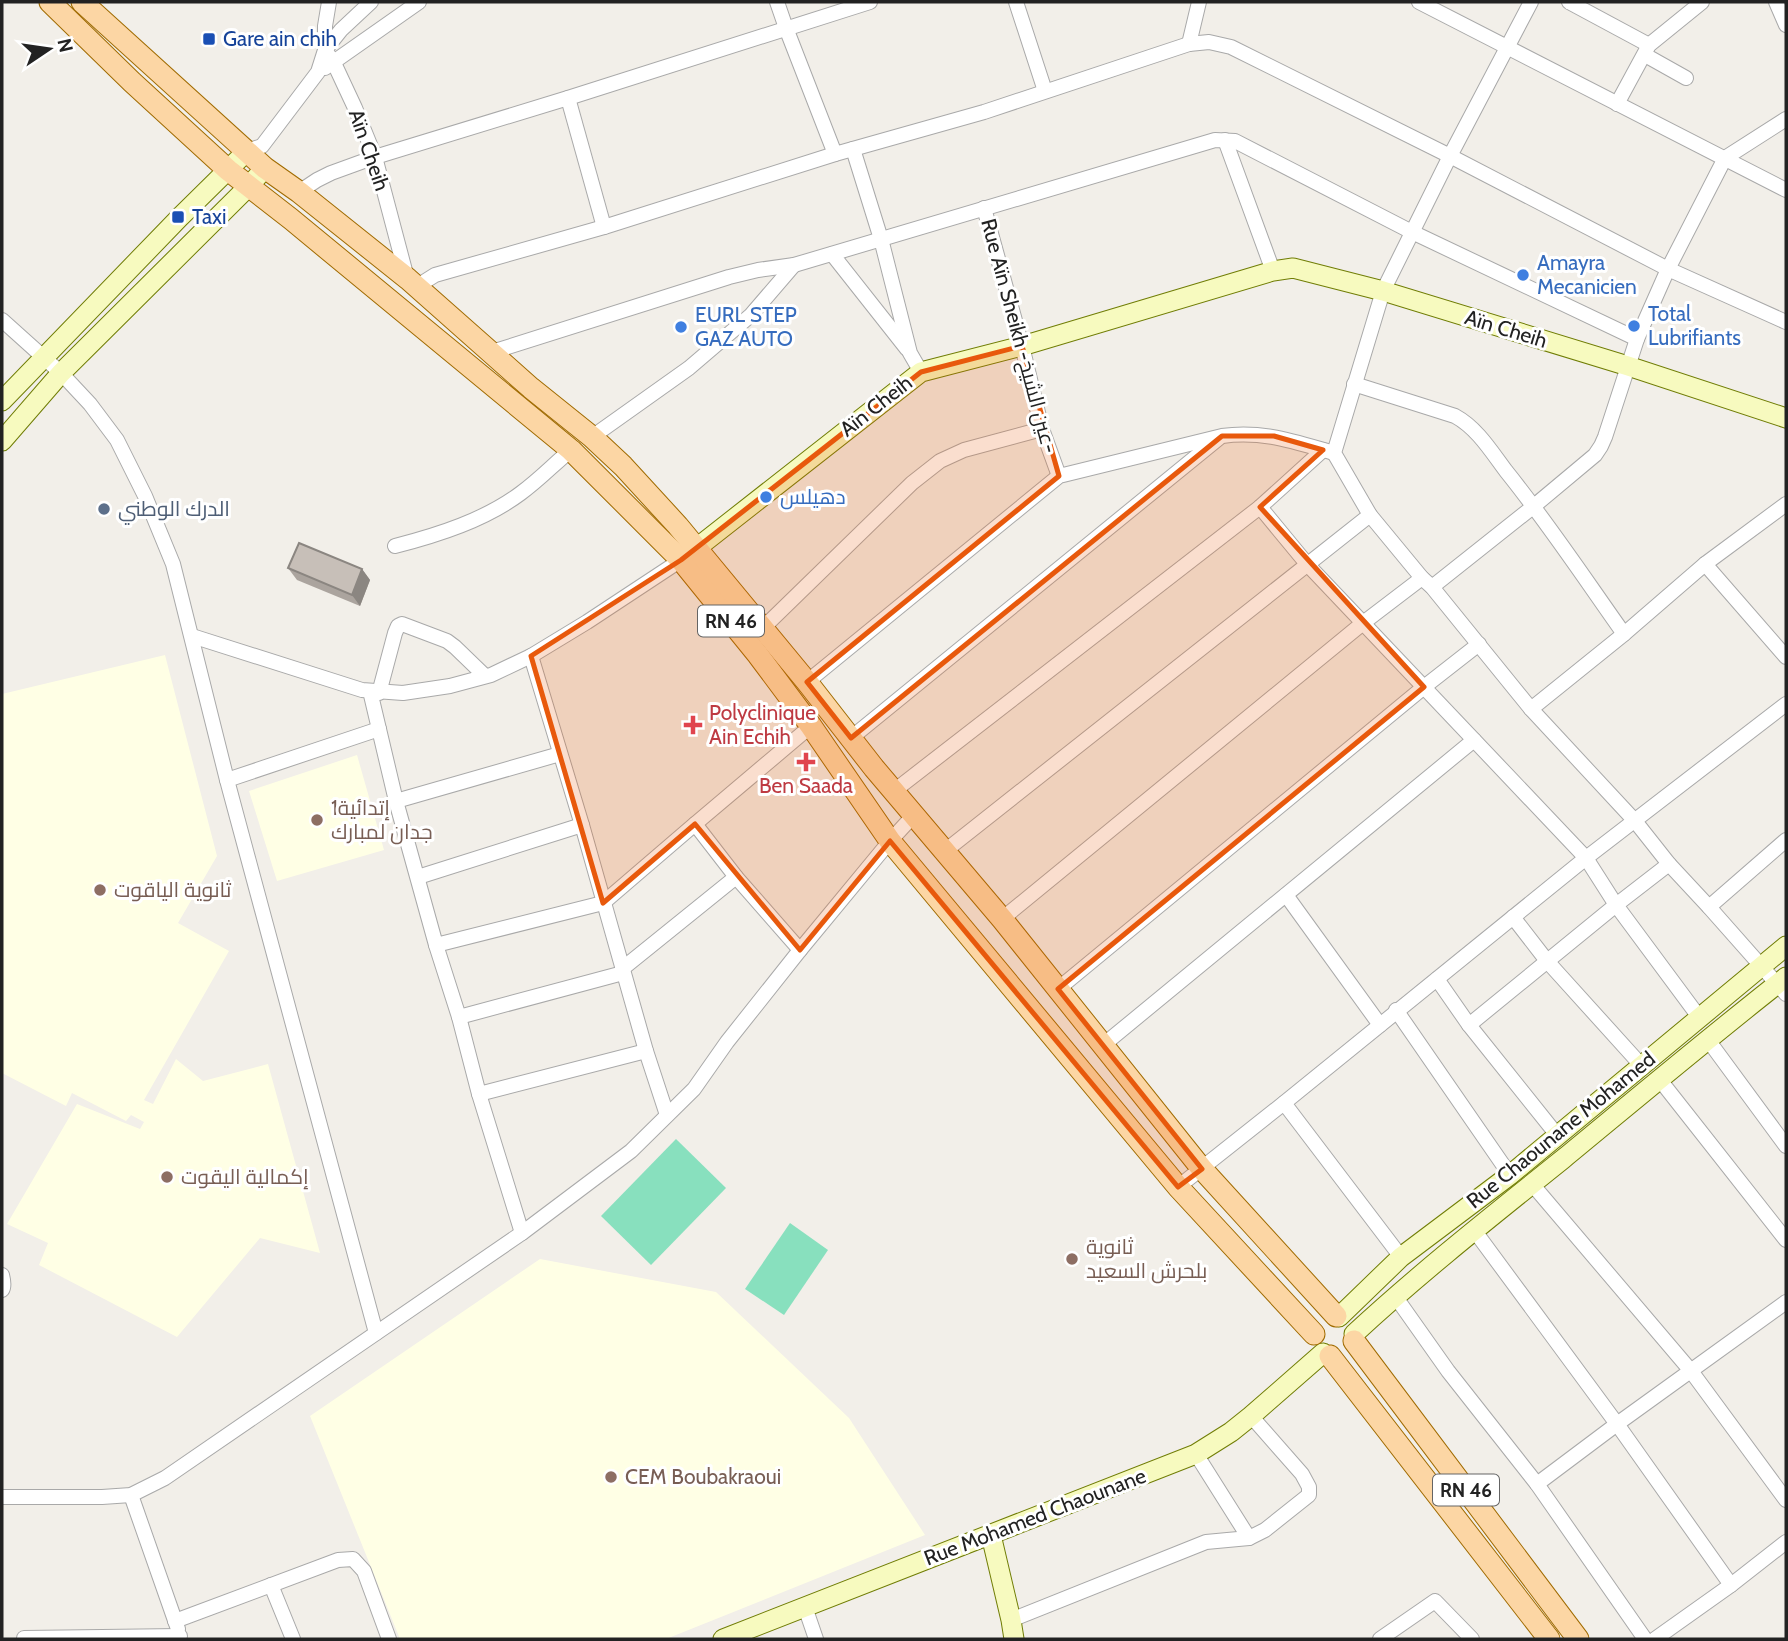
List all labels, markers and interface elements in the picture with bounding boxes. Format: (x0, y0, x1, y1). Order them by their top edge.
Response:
north arrow (14, 14, 84, 84)
place label: Gare ain chih (223, 26, 337, 51)
marker: Gare ain chih (201, 31, 217, 47)
text: N (52, 36, 78, 54)
street label: Aïn Cheih (344, 106, 395, 194)
place label: Taxi (192, 204, 226, 229)
marker: Taxi (170, 209, 186, 225)
street label: Rue Aïn Sheikh -عين الشيخ- (974, 216, 1063, 456)
place label: Amayra Mecanicien (1537, 250, 1637, 299)
marker: Amayra Mecanicien (1515, 267, 1531, 283)
place label: Total Lubrifiants (1648, 301, 1741, 350)
place label: EURL STEP GAZ AUTO (695, 302, 797, 351)
street label: Aïn Cheih (1462, 304, 1550, 353)
marker: Total Lubrifiants (1626, 318, 1642, 334)
marker: EURL STEP GAZ AUTO (673, 319, 689, 335)
street label: Aïn Cheih (835, 370, 917, 442)
place label: دهيلس (780, 484, 846, 510)
marker: دهيلس (758, 489, 774, 505)
place label: الدرك الوطني (118, 496, 230, 525)
marker: الدرك الوطني (96, 501, 112, 517)
road number: RN 46 (698, 606, 764, 636)
place label: Polyclinique Ain Echih (709, 700, 816, 749)
marker: Polyclinique Ain Echih (683, 715, 703, 735)
marker: Ben Saada (798, 754, 814, 770)
place label: Ben Saada (759, 773, 853, 798)
place label: 1إتدائية جدان لمبارك (331, 795, 433, 845)
marker: 1إتدائية جدان لمبارك (309, 812, 325, 828)
place label: ثانوية الياقوت (114, 877, 232, 902)
marker: ثانوية الياقوت (92, 882, 108, 898)
street label: Rue Chaounane Mohamed (1461, 1046, 1660, 1213)
place label: إكمالية اليقوت (181, 1164, 309, 1190)
marker: إكمالية اليقوت (159, 1169, 175, 1185)
place label: ثانوية بلحرش السعيد (1086, 1234, 1207, 1284)
marker: ثانوية بلحرش السعيد (1064, 1251, 1080, 1267)
street label: Rue Mohamed Chaounane (920, 1463, 1149, 1570)
place label: CEM Boubakraoui (625, 1464, 781, 1489)
marker: CEM Boubakraoui (603, 1469, 619, 1485)
road number: RN 46 (1433, 1474, 1499, 1506)

